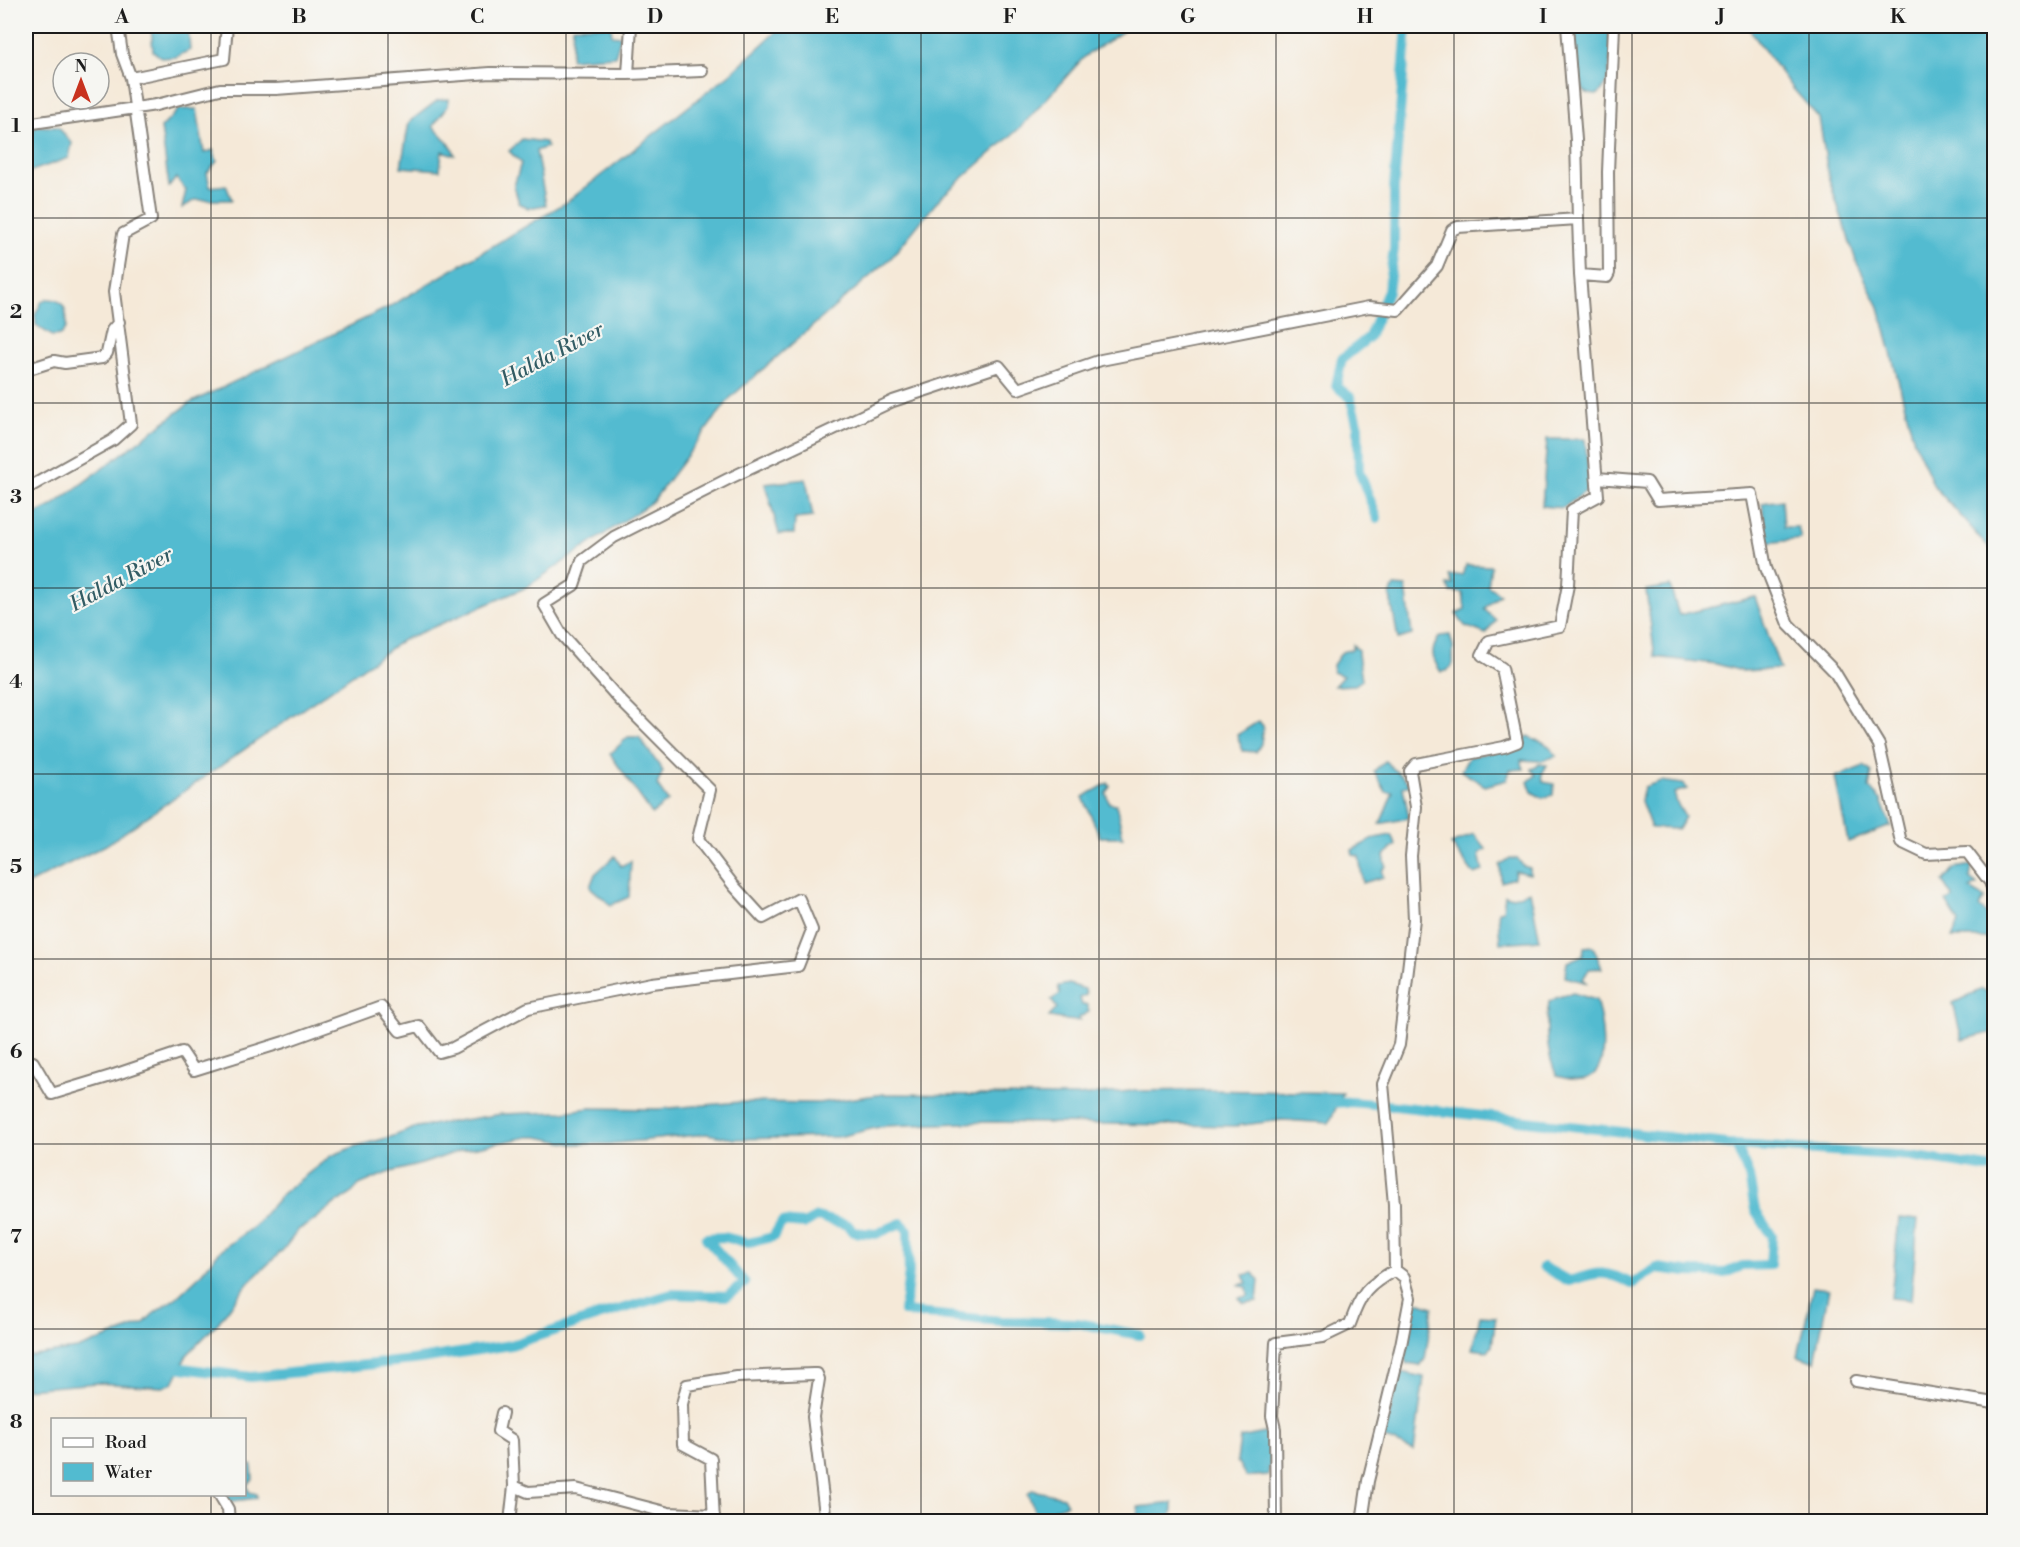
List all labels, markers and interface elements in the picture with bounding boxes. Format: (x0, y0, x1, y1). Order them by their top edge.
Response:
text: A (114, 5, 130, 30)
text: B (291, 5, 307, 30)
text: C (470, 5, 484, 30)
text: D (647, 5, 663, 30)
text: E (825, 5, 839, 30)
text: F (1003, 5, 1017, 30)
text: G (1180, 5, 1196, 30)
text: H (1357, 5, 1374, 30)
text: I (1539, 5, 1547, 30)
text: J (1714, 5, 1725, 30)
text: K (1890, 5, 1907, 30)
north arrow (51, 51, 111, 111)
text: N (75, 57, 88, 77)
text: 1 (11, 114, 21, 139)
text: 2 (10, 300, 22, 325)
water label: Halda River (496, 316, 609, 393)
text: 3 (10, 485, 22, 510)
water label: Halda River (65, 541, 178, 618)
text: 4 (9, 670, 23, 695)
text: 5 (10, 855, 22, 880)
text: 6 (10, 1040, 23, 1065)
text: 7 (10, 1225, 22, 1250)
text: 8 (10, 1410, 23, 1435)
legend (51, 1418, 246, 1496)
text: Road (105, 1431, 148, 1454)
text: Water (104, 1461, 153, 1484)

